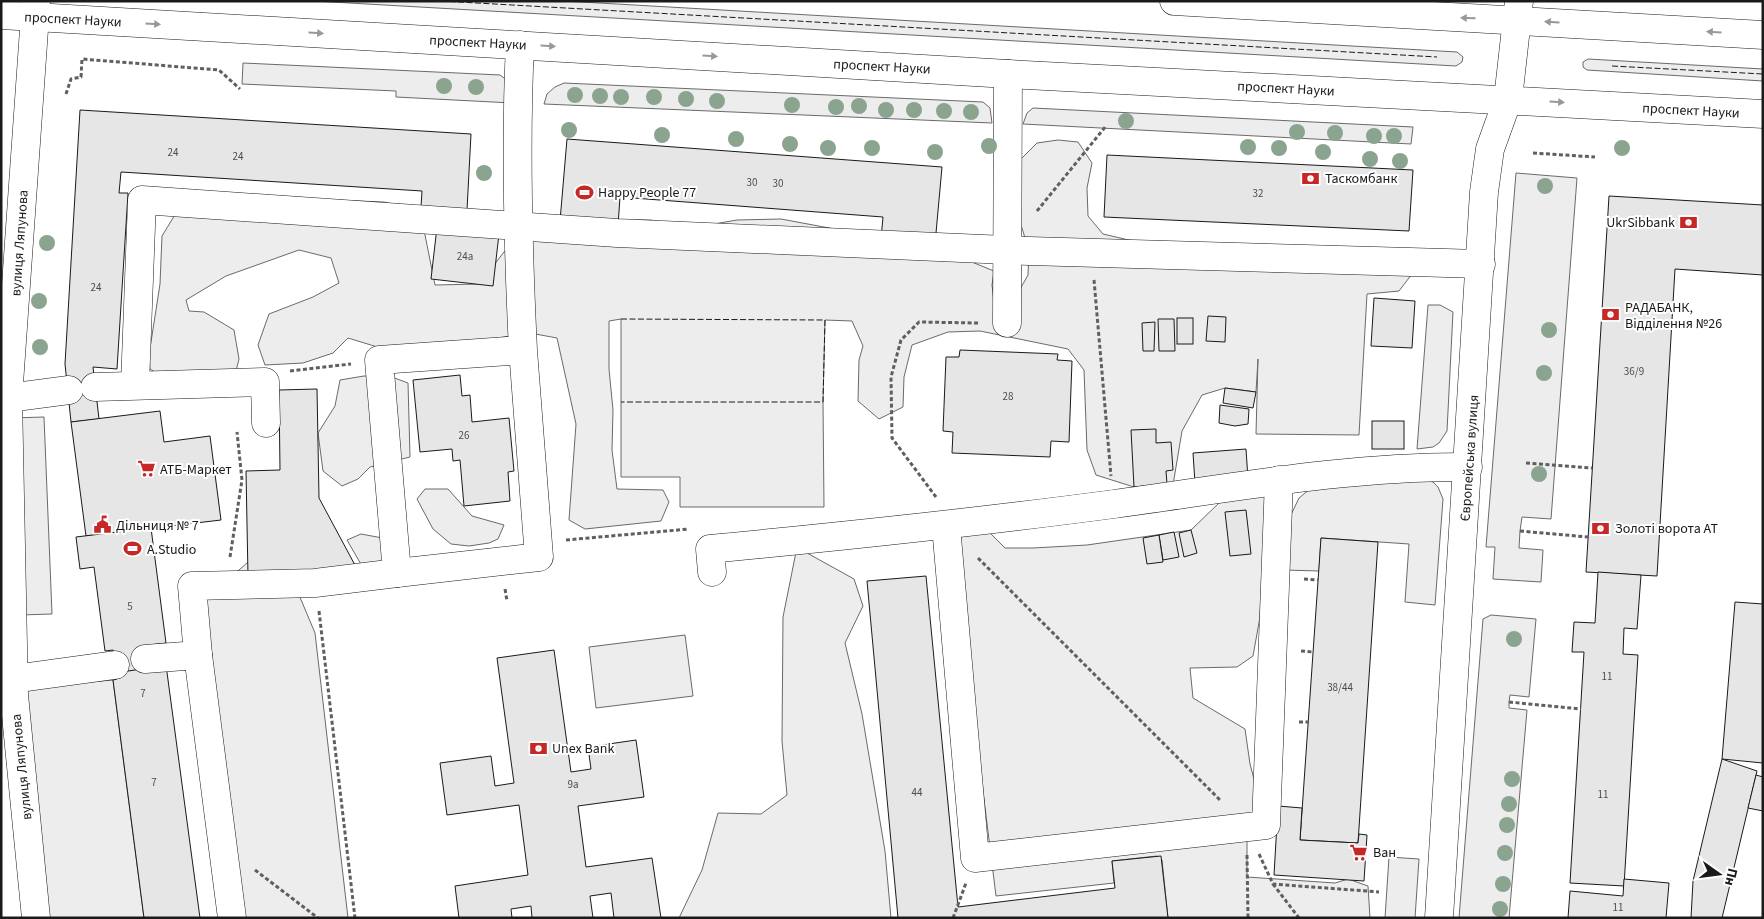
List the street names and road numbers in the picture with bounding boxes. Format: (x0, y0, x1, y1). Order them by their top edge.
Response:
street label: проспект Науки (24, 7, 122, 33)
street label: проспект Науки (429, 30, 527, 56)
street label: проспект Науки (833, 54, 931, 80)
street label: проспект Науки (1237, 76, 1335, 102)
street label: проспект Науки (1642, 98, 1740, 124)
street label: вулиця Ляпунова (6, 189, 34, 297)
street label: Європейська вулиця (1456, 394, 1484, 522)
street label: вулиця Ляпунова (6, 713, 38, 821)

